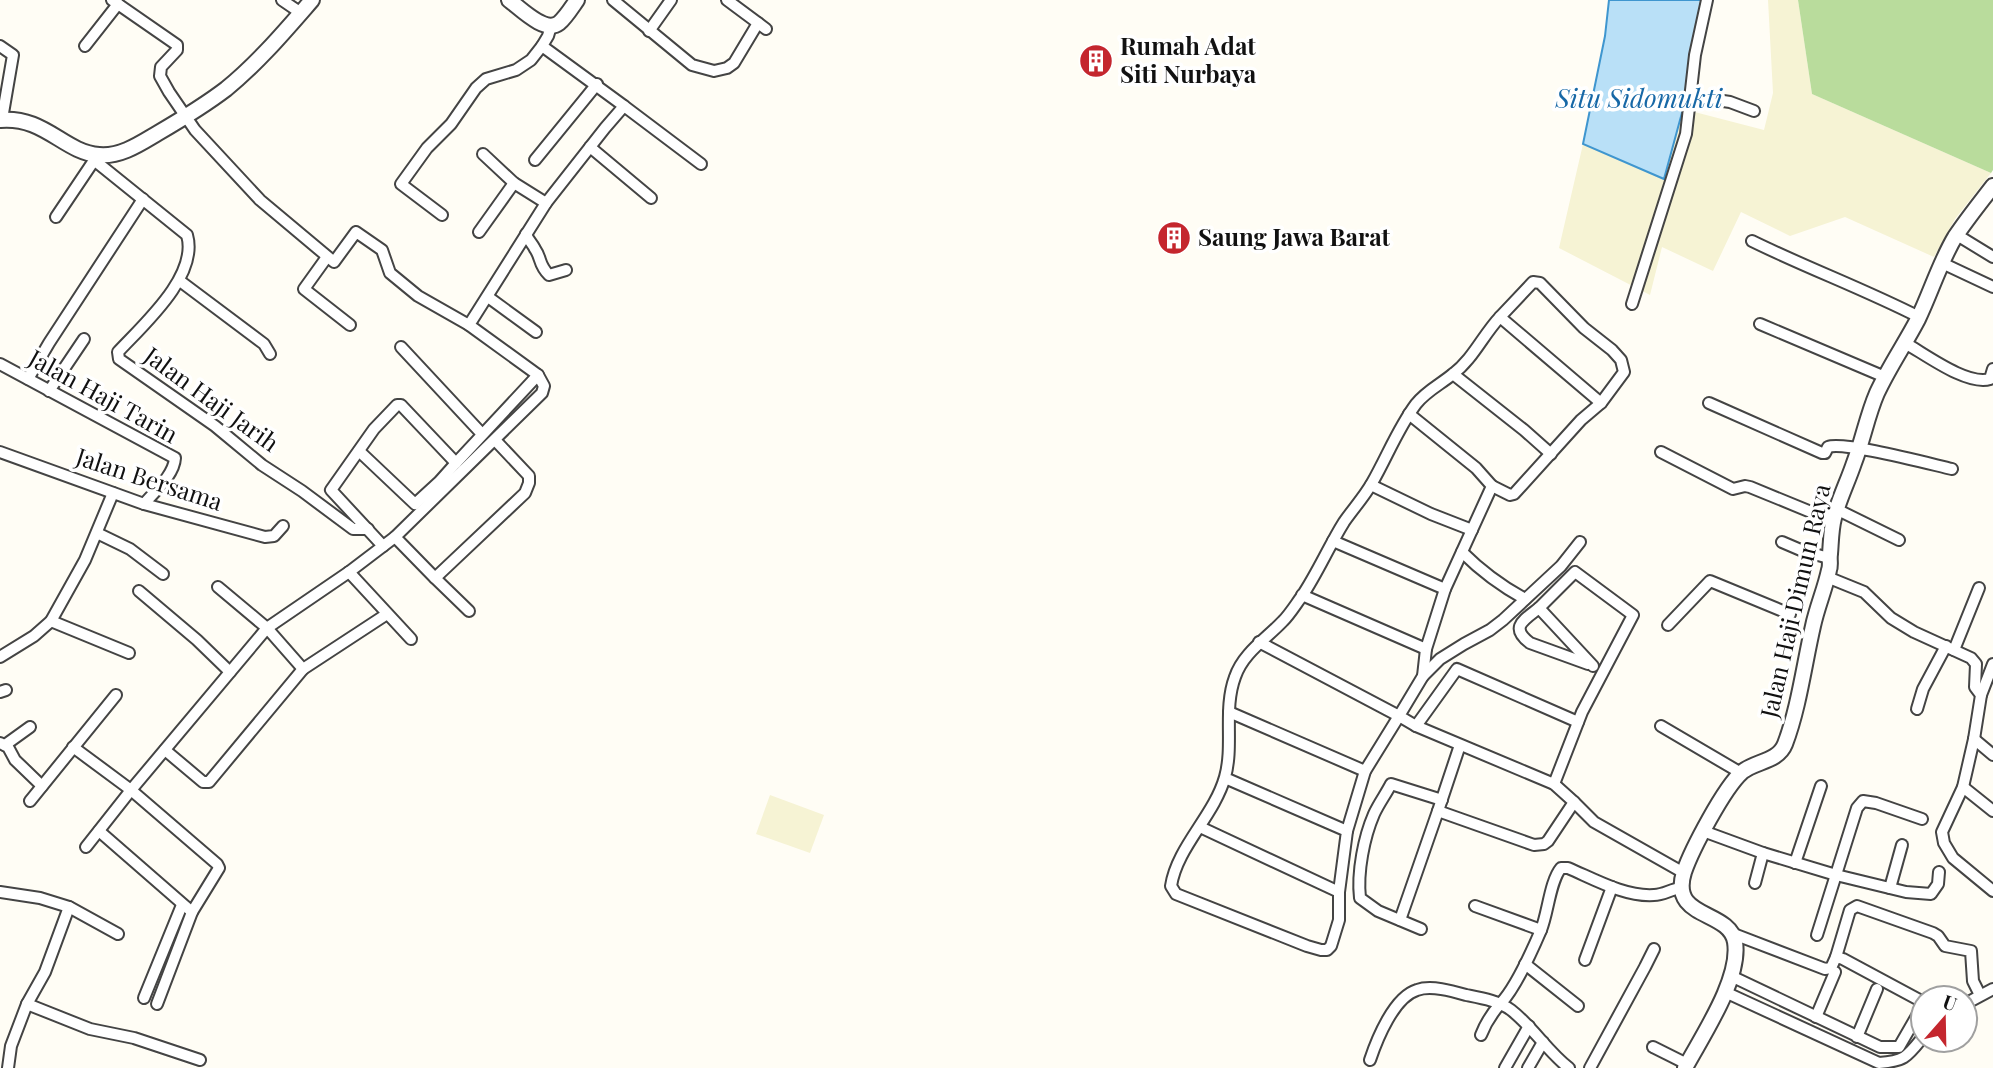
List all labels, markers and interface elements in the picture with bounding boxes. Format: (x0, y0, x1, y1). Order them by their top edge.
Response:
place label: Rumah Adat Siti Nurbaya (1120, 29, 1257, 89)
building icon: Rumah Adat Siti Nurbaya (1077, 42, 1115, 80)
water label: Situ Sidomukti (1554, 80, 1724, 115)
building icon: Saung Jawa Barat (1155, 219, 1193, 257)
place label: Saung Jawa Barat (1198, 220, 1391, 252)
street label: Jalan Haji Jarih (138, 338, 286, 458)
street label: Jalan Haji Tarin (23, 341, 184, 449)
street label: Jalan Bersama (71, 439, 227, 517)
street label: Jalan Haji Dimun Raya (1751, 480, 1837, 722)
north arrow (1909, 984, 1979, 1054)
text: U (1940, 988, 1961, 1017)

